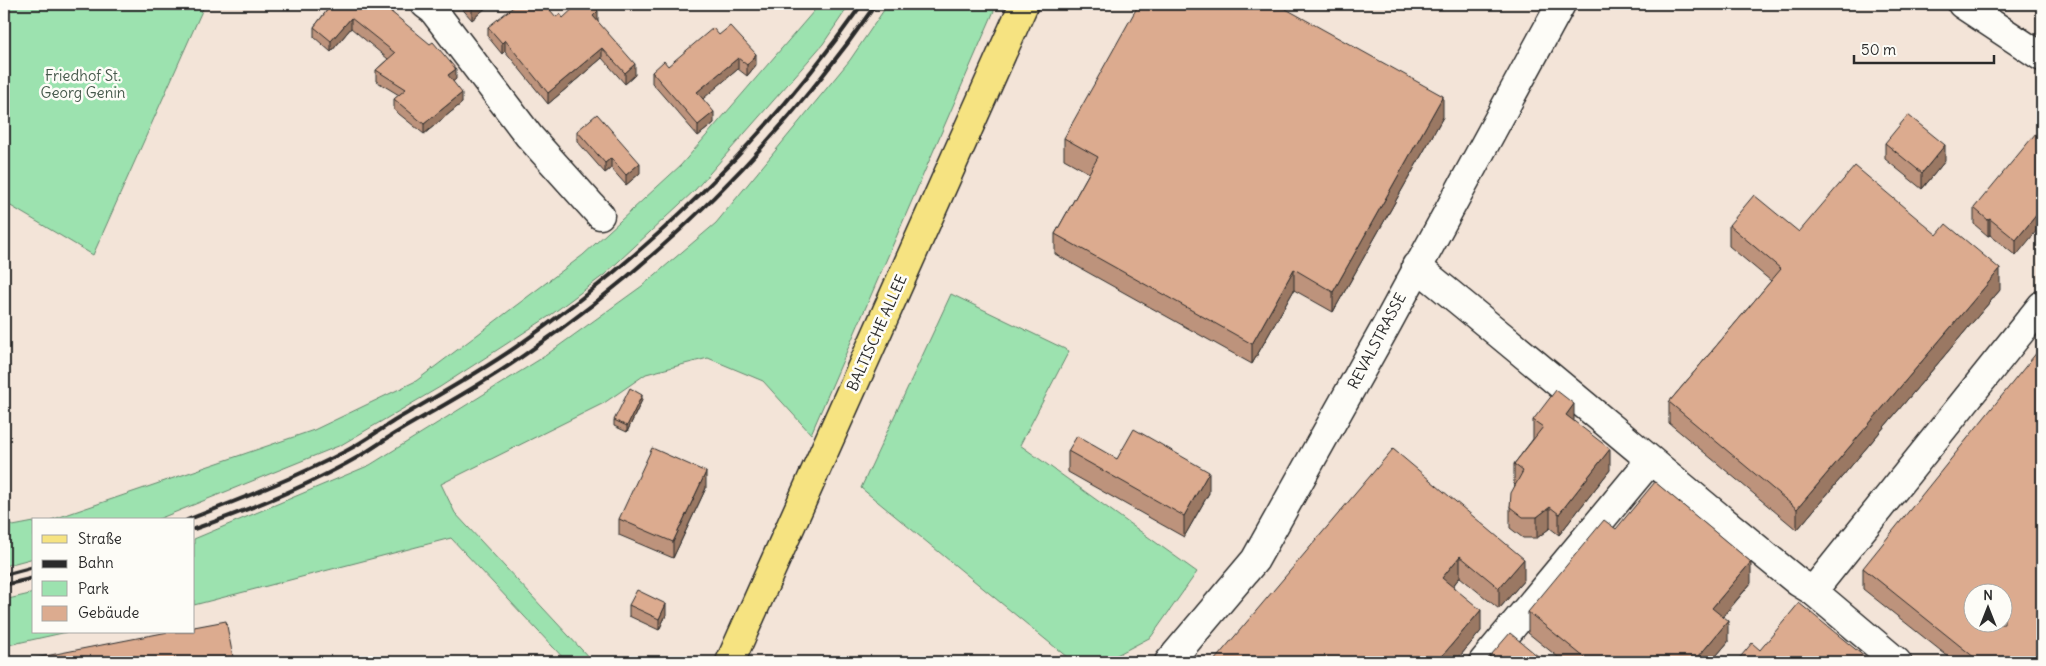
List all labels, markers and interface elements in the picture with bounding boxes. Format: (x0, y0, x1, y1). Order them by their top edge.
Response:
scale bar (1854, 32, 1994, 64)
text: 50 m (1861, 40, 1896, 59)
park label: Friedhof St. Georg Genin (41, 66, 126, 102)
street label: BALTISCHE ALLEE (842, 272, 911, 394)
street label: REVALSTRASSE (1343, 289, 1410, 392)
legend (32, 518, 195, 634)
text: Straße (78, 529, 122, 548)
text: Bahn (78, 553, 114, 572)
text: Park (78, 579, 109, 598)
north arrow (1964, 584, 2014, 634)
text: N (1983, 586, 1993, 604)
text: Gebäude (78, 603, 139, 622)

